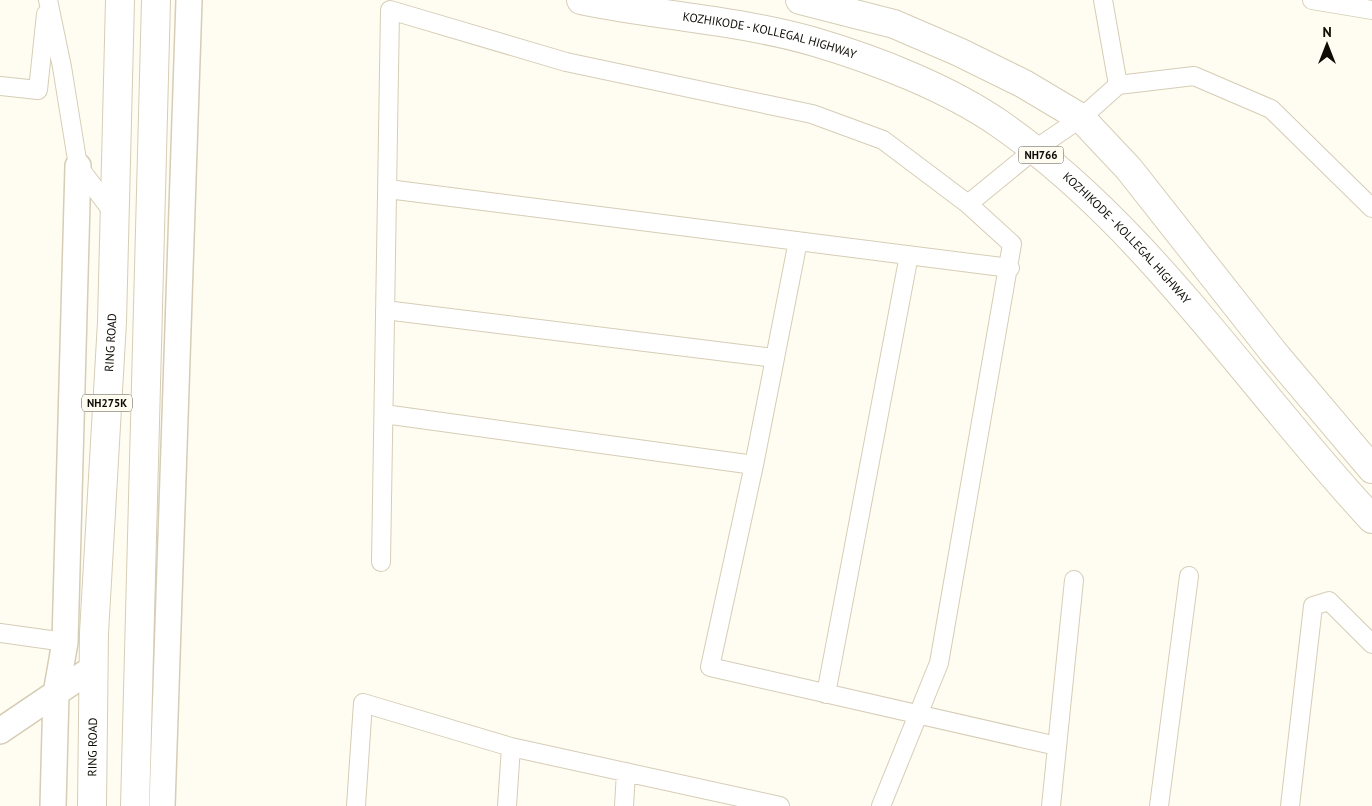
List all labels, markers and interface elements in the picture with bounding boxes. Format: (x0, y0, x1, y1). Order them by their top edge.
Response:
street label: KOZHIKODE - KOLLEGAL HIGHWAY (682, 9, 859, 62)
north arrow (1302, 20, 1352, 70)
text: N (1322, 23, 1332, 41)
road number: NH766 (1018, 146, 1064, 164)
street label: KOZHIKODE - KOLLEGAL HIGHWAY (1060, 169, 1194, 307)
street label: RING ROAD (101, 313, 119, 372)
road number: NH275K (82, 394, 132, 412)
street label: RING ROAD (84, 717, 100, 776)

